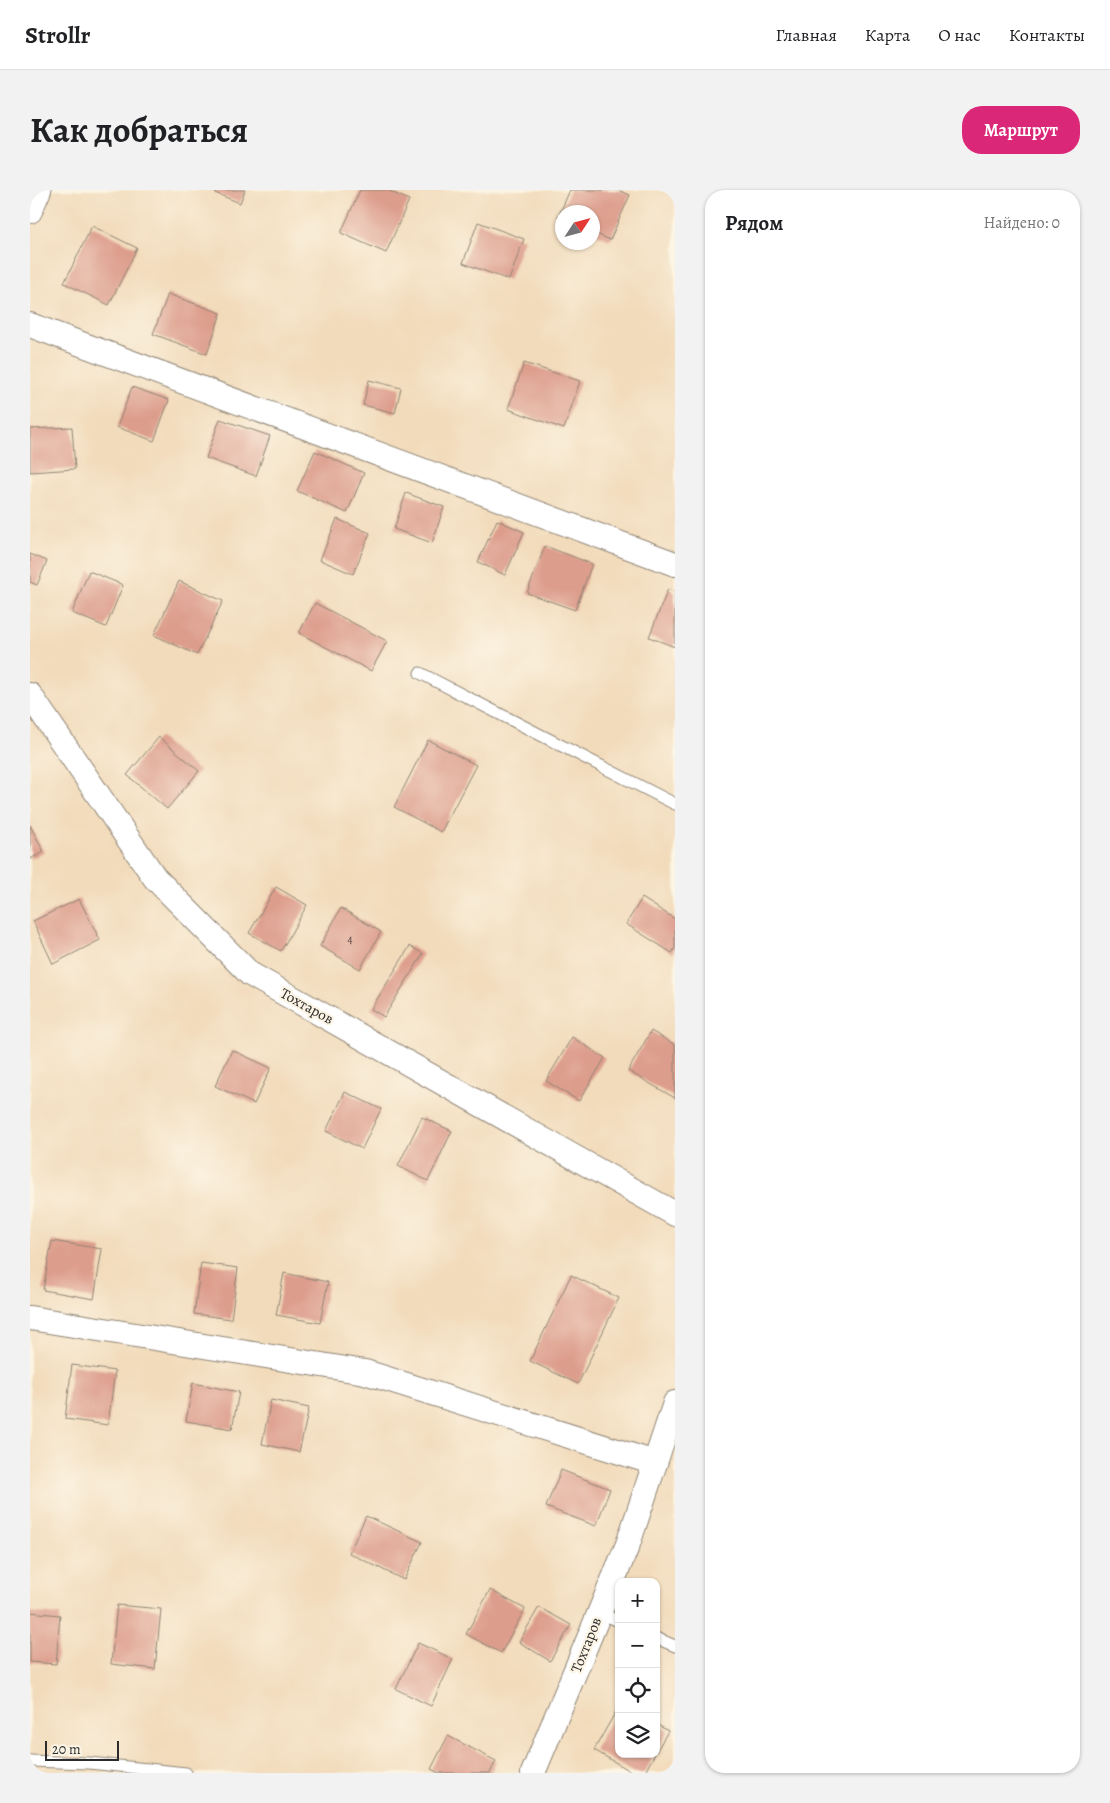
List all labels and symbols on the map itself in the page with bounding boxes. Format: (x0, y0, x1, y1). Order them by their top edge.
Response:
north arrow (555, 205, 600, 250)
house number: 4 (347, 931, 353, 947)
street label: Тохтаров (277, 983, 337, 1029)
street label: Тохтаров (566, 1614, 606, 1676)
scale bar (45, 1738, 119, 1761)

